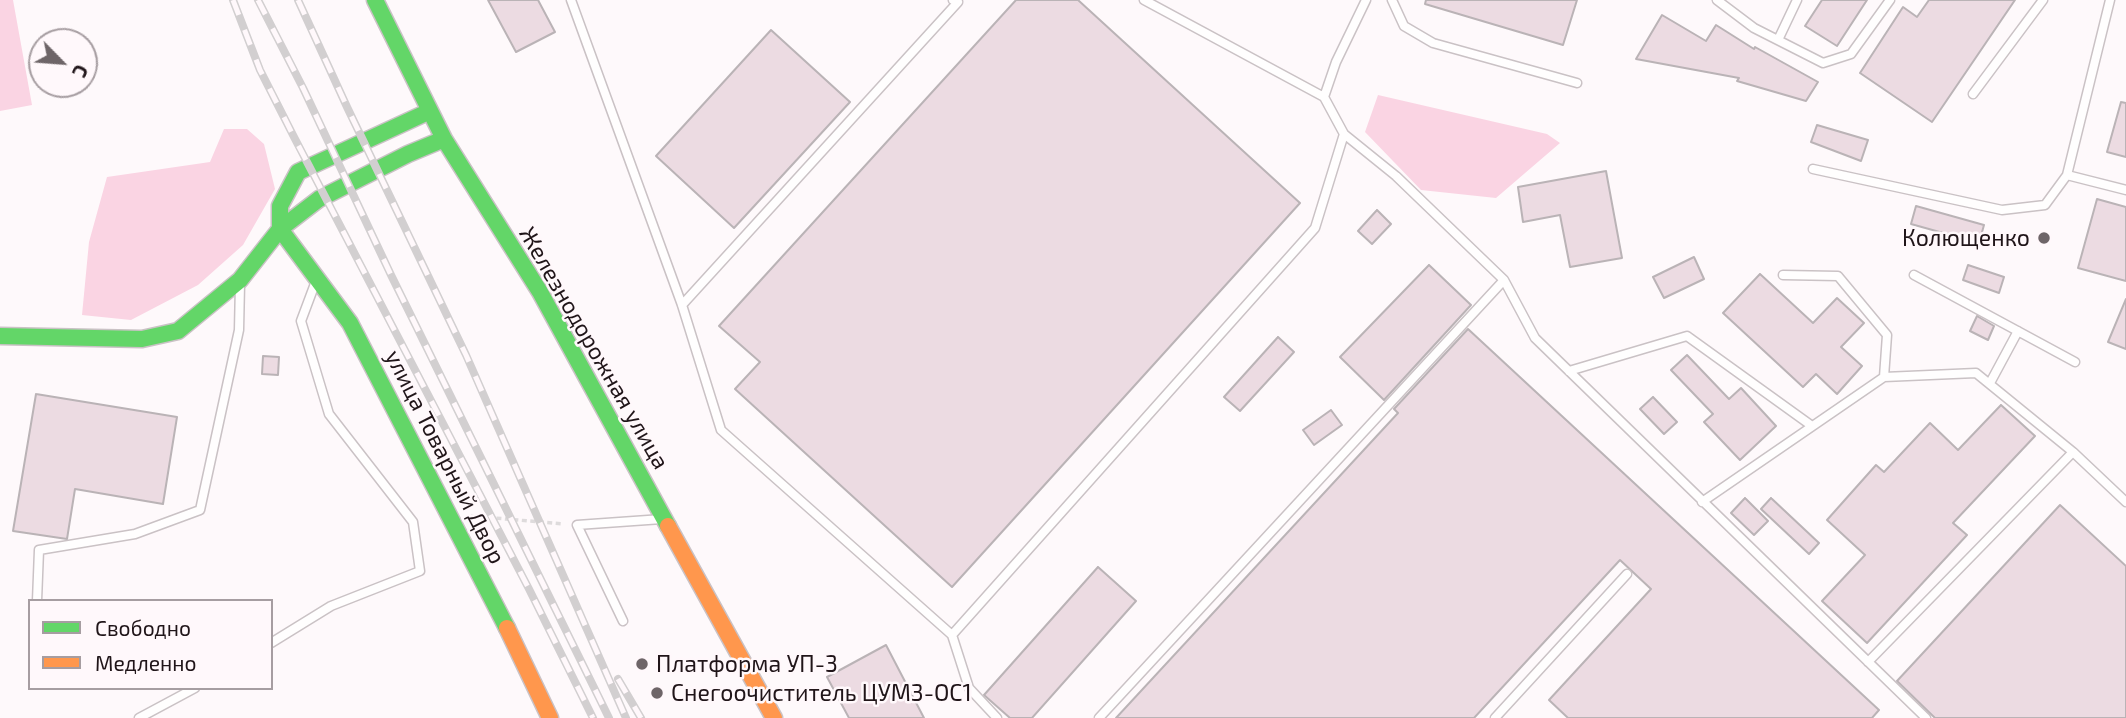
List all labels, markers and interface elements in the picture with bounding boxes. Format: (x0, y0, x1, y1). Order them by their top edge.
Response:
north arrow (28, 28, 98, 98)
text: С (68, 61, 93, 81)
street label: Железнодорожная улица (513, 222, 675, 474)
place label: Колющенко (1902, 224, 2030, 252)
marker: Колющенко (2036, 230, 2052, 246)
street label: улица Товарный Двор (379, 346, 511, 568)
legend (28, 599, 273, 690)
text: Свободно (95, 615, 191, 640)
text: Медленно (95, 650, 197, 675)
place label: Платформа УП-3 (656, 650, 838, 678)
marker: Платформа УП-3 (634, 656, 650, 672)
place label: Снегоочиститель ЦУМ3-ОС1 (671, 679, 972, 707)
marker: Снегоочиститель ЦУМ3-ОС1 (649, 685, 665, 701)

